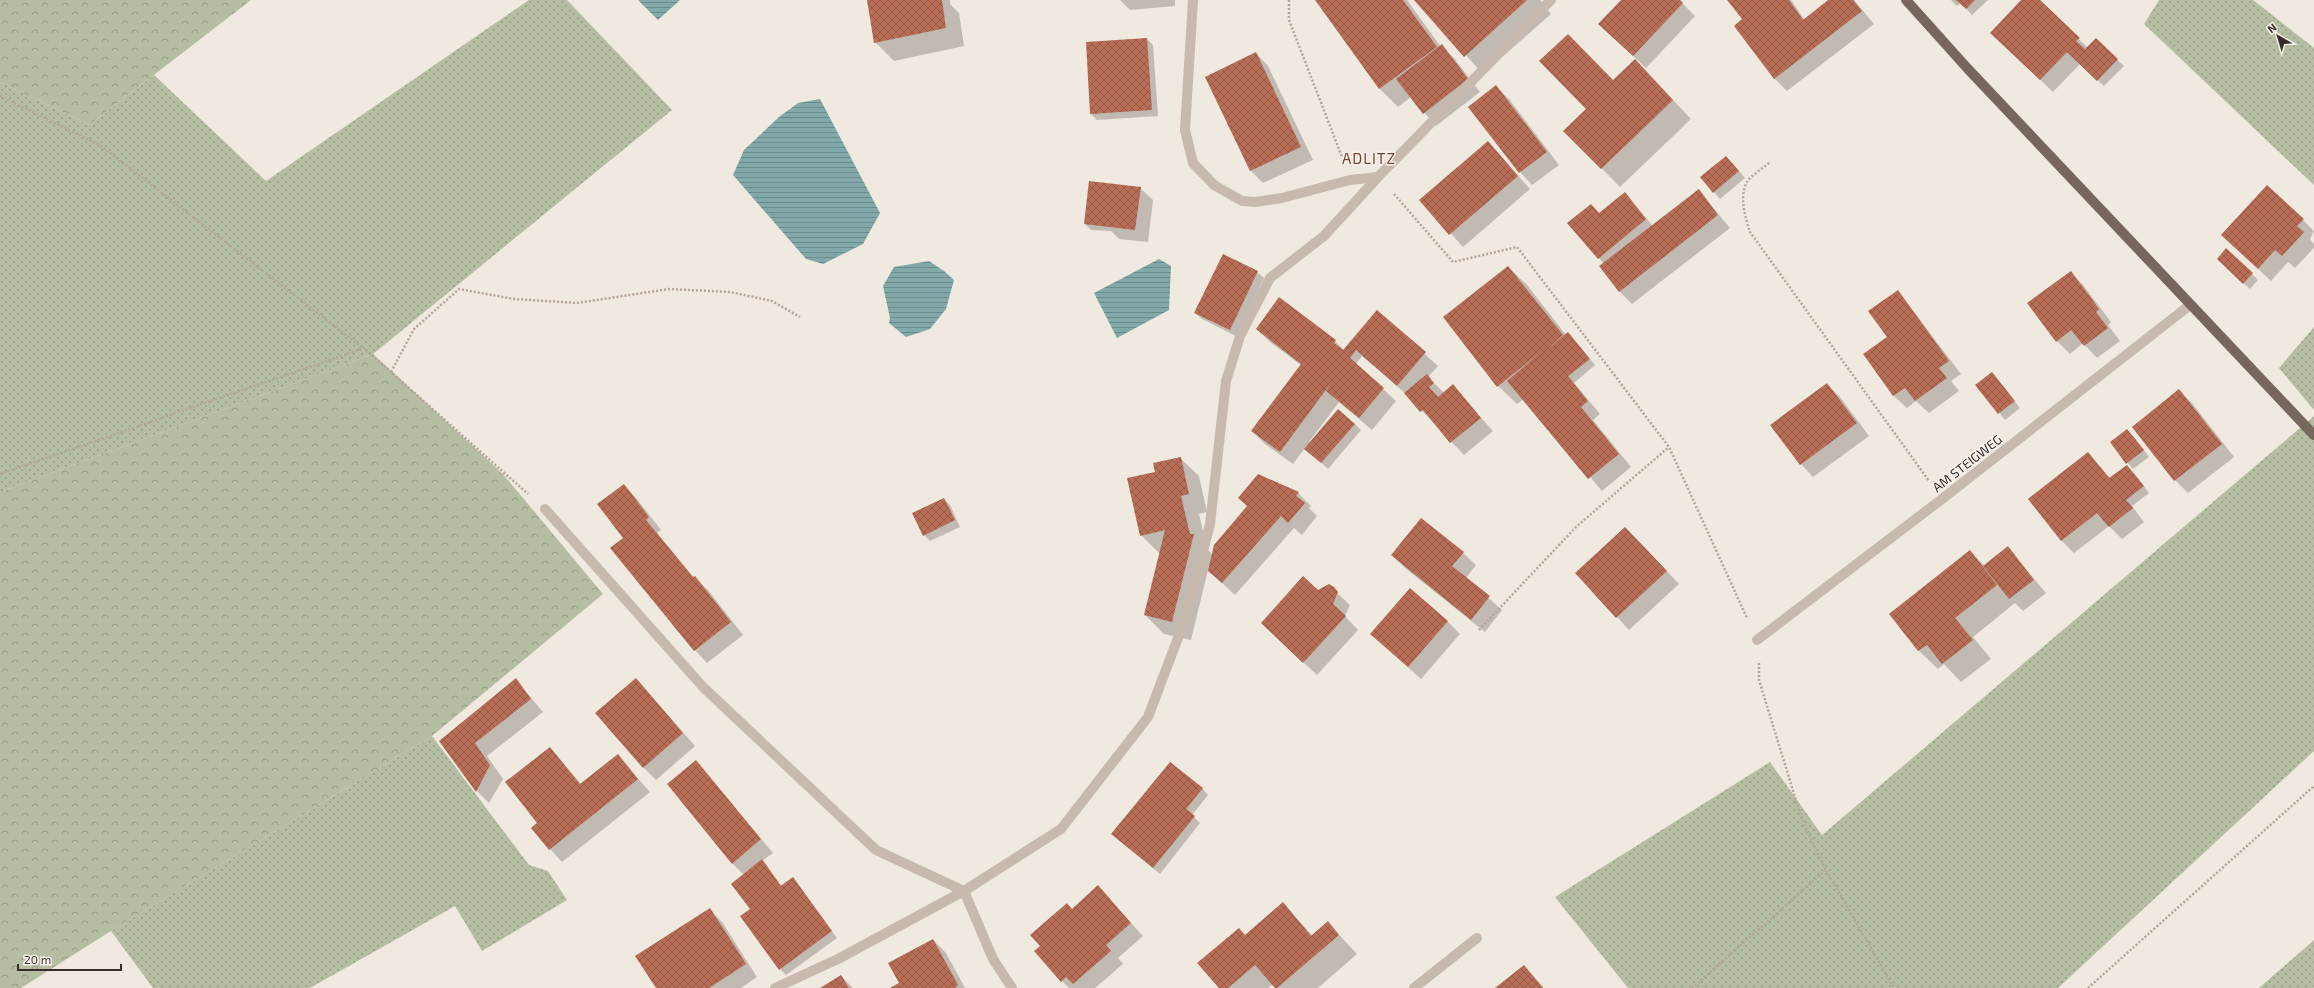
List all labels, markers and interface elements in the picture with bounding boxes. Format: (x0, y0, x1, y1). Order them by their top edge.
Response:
north arrow (2258, 16, 2298, 56)
text: N (2264, 20, 2279, 35)
district label: ADLITZ (1342, 149, 1396, 167)
street label: AM STEIGWEG (1929, 431, 2005, 495)
scale bar (18, 946, 121, 972)
text: 20 m (24, 952, 51, 966)

